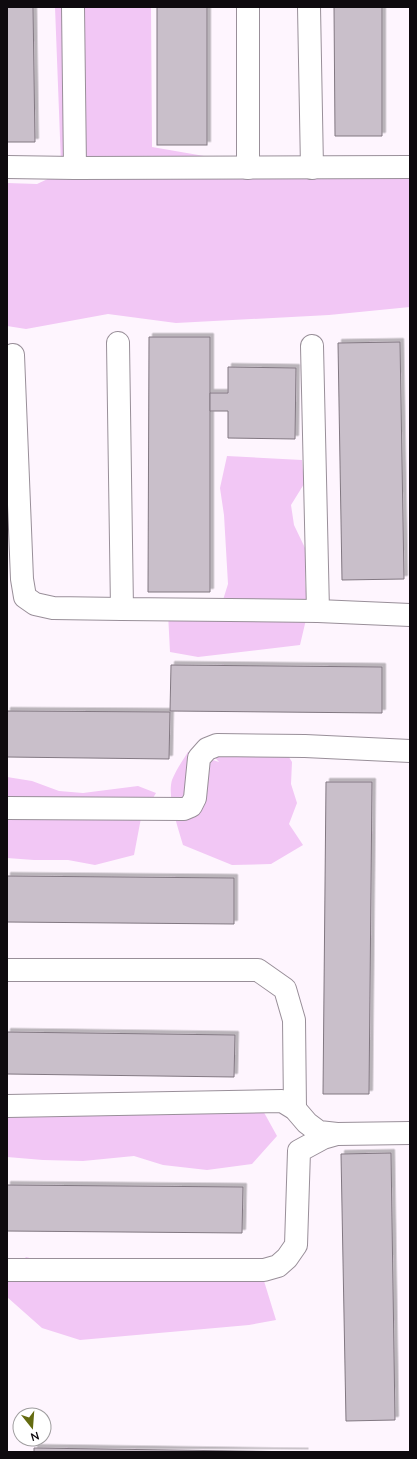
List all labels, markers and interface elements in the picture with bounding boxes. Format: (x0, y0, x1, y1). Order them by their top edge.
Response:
north arrow (12, 1407, 52, 1447)
text: N (29, 1428, 41, 1444)

